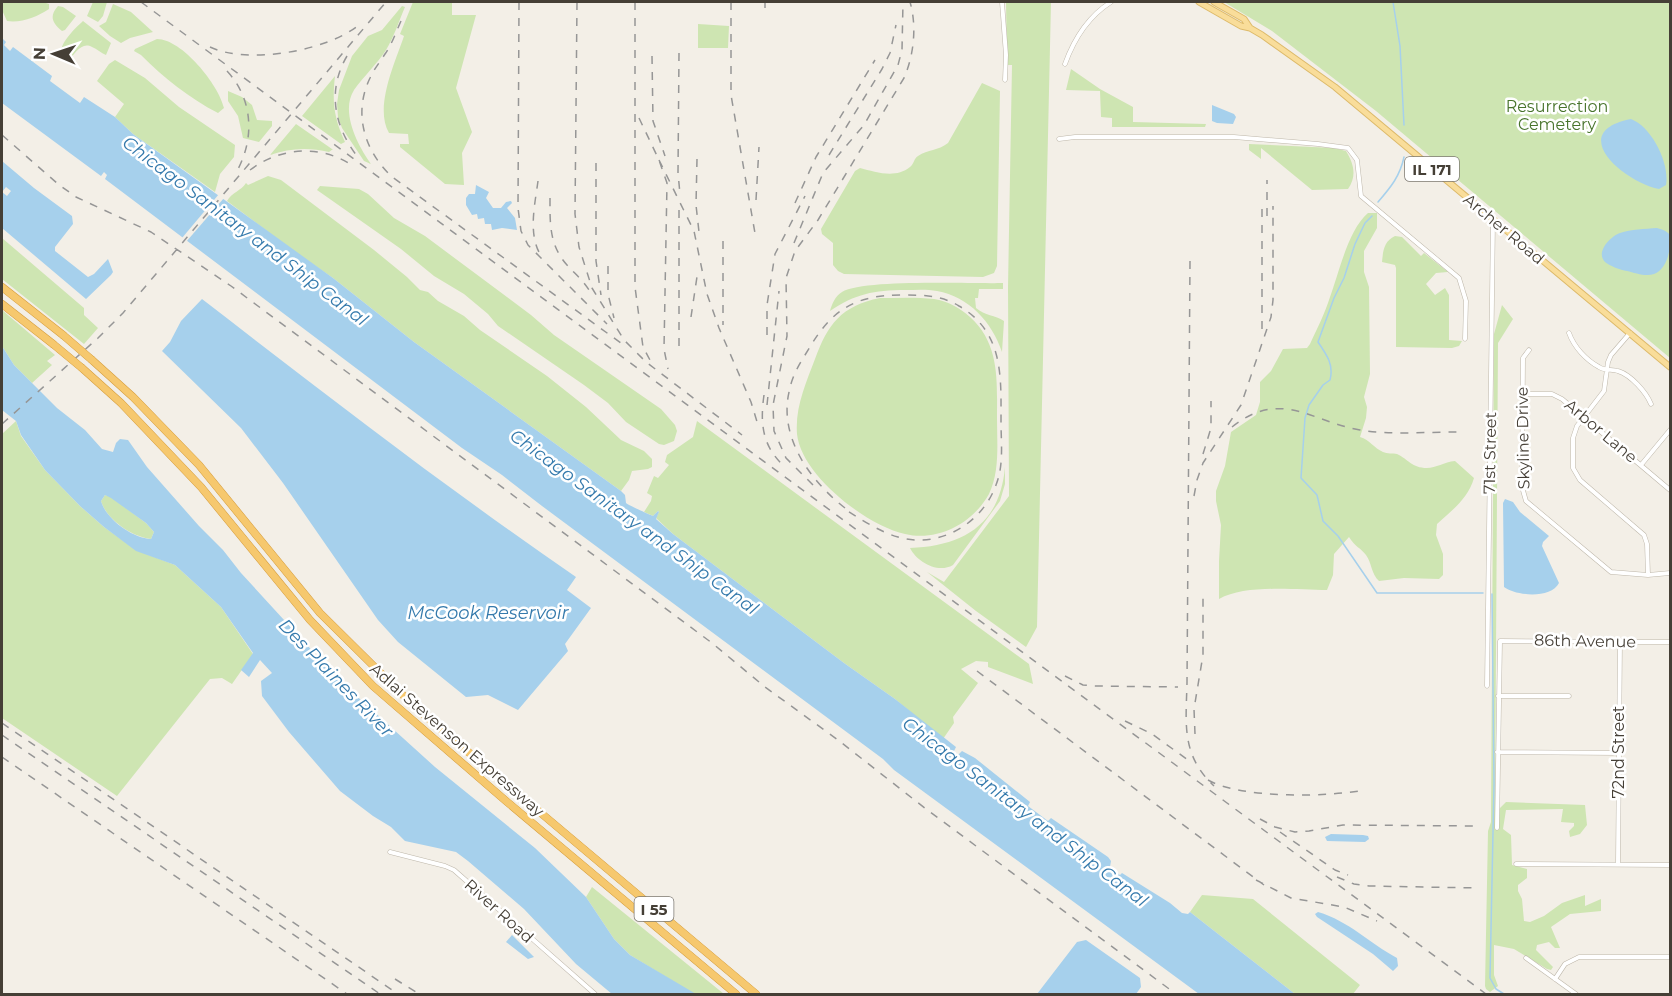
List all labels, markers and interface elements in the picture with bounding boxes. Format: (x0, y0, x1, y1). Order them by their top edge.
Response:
north arrow (24, 24, 84, 84)
text: N (30, 47, 49, 60)
park label: Resurrection Cemetery (1506, 97, 1608, 134)
water label: Chicago Sanitary and Ship Canal (118, 131, 372, 331)
road number: IL 171 (1405, 157, 1459, 181)
street label: Archer Road (1460, 190, 1548, 268)
street label: Skyline Drive (1513, 386, 1533, 490)
street label: Arbor Lane (1561, 395, 1641, 467)
street label: 71st Street (1480, 411, 1500, 494)
water label: Chicago Sanitary and Ship Canal (505, 424, 763, 620)
water label: McCook Reservoir (407, 602, 570, 624)
water label: Des Plaines River (274, 614, 399, 742)
street label: 86th Avenue (1534, 631, 1636, 651)
street label: Adlai Stevenson Expressway (366, 659, 548, 821)
street label: 72nd Street (1609, 705, 1628, 798)
water label: Chicago Sanitary and Ship Canal (898, 712, 1152, 912)
street label: River Road (461, 875, 537, 947)
road number: I 55 (634, 897, 674, 921)

